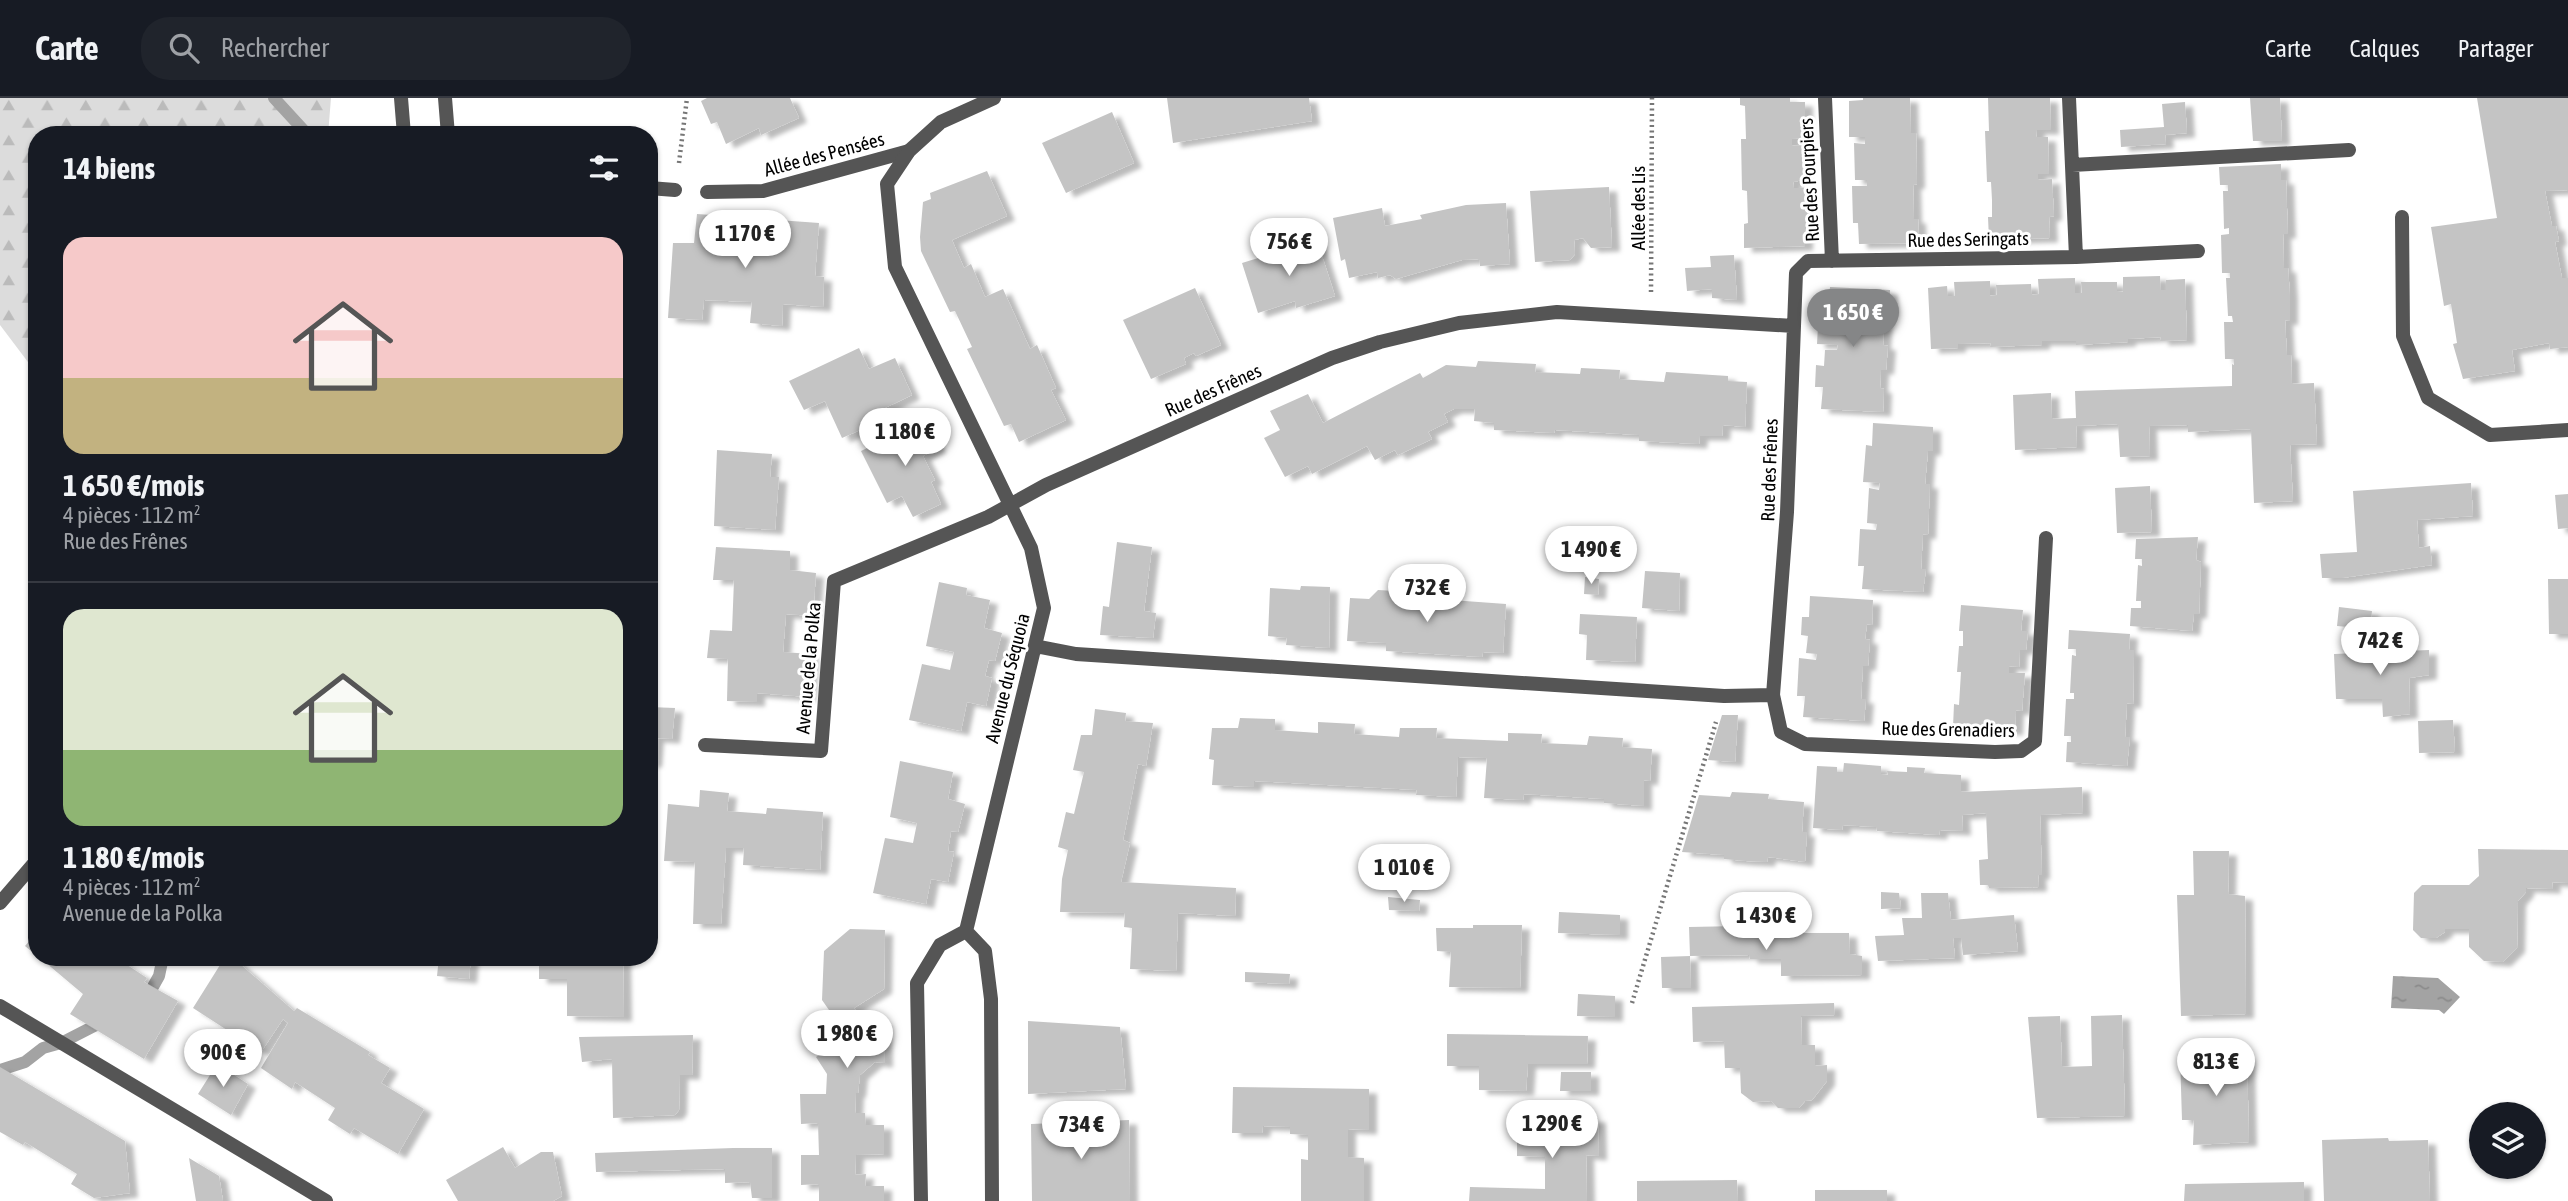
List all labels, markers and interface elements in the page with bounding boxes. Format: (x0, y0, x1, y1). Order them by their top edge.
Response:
search box (141, 17, 631, 80)
text: Carte (35, 29, 99, 67)
icon: search (165, 29, 203, 67)
text: Rechercher (221, 33, 329, 63)
text: Carte (2265, 35, 2311, 62)
text: Calques (2349, 35, 2420, 62)
text: Partager (2458, 35, 2533, 62)
street label: Rue des Pourpiers (1795, 117, 1823, 242)
street label: Allée des Pensées (762, 127, 887, 181)
icon: filters (585, 149, 623, 187)
text: 14 biens (63, 151, 155, 185)
street label: Allée des Lis (1627, 166, 1649, 250)
pin: 1 170 € (680, 211, 810, 270)
pin: 756 € (1240, 218, 1338, 278)
text: 1 170 € (715, 220, 775, 246)
street label: Rue des Seringats (1907, 227, 2029, 251)
text: 756 € (1266, 228, 1312, 254)
icon: home (280, 283, 406, 409)
pin: 1 650 € (1788, 289, 1918, 349)
text: 1 650 € (1823, 299, 1883, 325)
street label: Rue des Frênes (1162, 359, 1265, 421)
pin: 1 180 € (840, 408, 970, 468)
text: 1 180 € (875, 418, 935, 444)
street label: Rue des Frênes (1756, 418, 1782, 522)
text: 1 650 €/mois (63, 468, 204, 502)
text: 4 pièces · 112 m² (63, 502, 200, 528)
pin: 1 490 € (1526, 526, 1656, 586)
text: Rue des Frênes (63, 528, 188, 554)
text: 1 490 € (1561, 536, 1621, 562)
pin: 732 € (1378, 564, 1476, 624)
text: 732 € (1404, 574, 1450, 600)
street label: Avenue de la Polka (791, 601, 825, 735)
street label: Avenue du Séquoia (980, 611, 1034, 745)
pin: 742 € (2331, 618, 2429, 677)
text: 742 € (2357, 627, 2403, 653)
icon: home (280, 655, 406, 781)
street label: Rue des Grenadiers (1881, 717, 2015, 741)
text: 1 180 €/mois (63, 840, 204, 874)
pin: 1 010 € (1339, 844, 1469, 904)
text: 1 010 € (1374, 854, 1434, 880)
text: 4 pièces · 112 m² (63, 874, 200, 900)
pin: 1 430 € (1701, 892, 1831, 952)
text: Avenue de la Polka (63, 900, 223, 926)
text: 1 430 € (1736, 902, 1796, 928)
pin: 1 980 € (782, 1010, 912, 1070)
text: 1 980 € (817, 1020, 877, 1046)
pin: 900 € (174, 1030, 272, 1089)
pin: 813 € (2167, 1038, 2265, 1098)
text: 900 € (200, 1039, 246, 1065)
text: 813 € (2193, 1048, 2239, 1074)
pin: 1 290 € (1487, 1100, 1617, 1160)
pin: 734 € (1032, 1102, 1130, 1161)
map controls (2469, 1102, 2546, 1179)
button: layers (2469, 1102, 2546, 1179)
text: 1 290 € (1522, 1110, 1582, 1136)
text: 734 € (1058, 1111, 1104, 1137)

